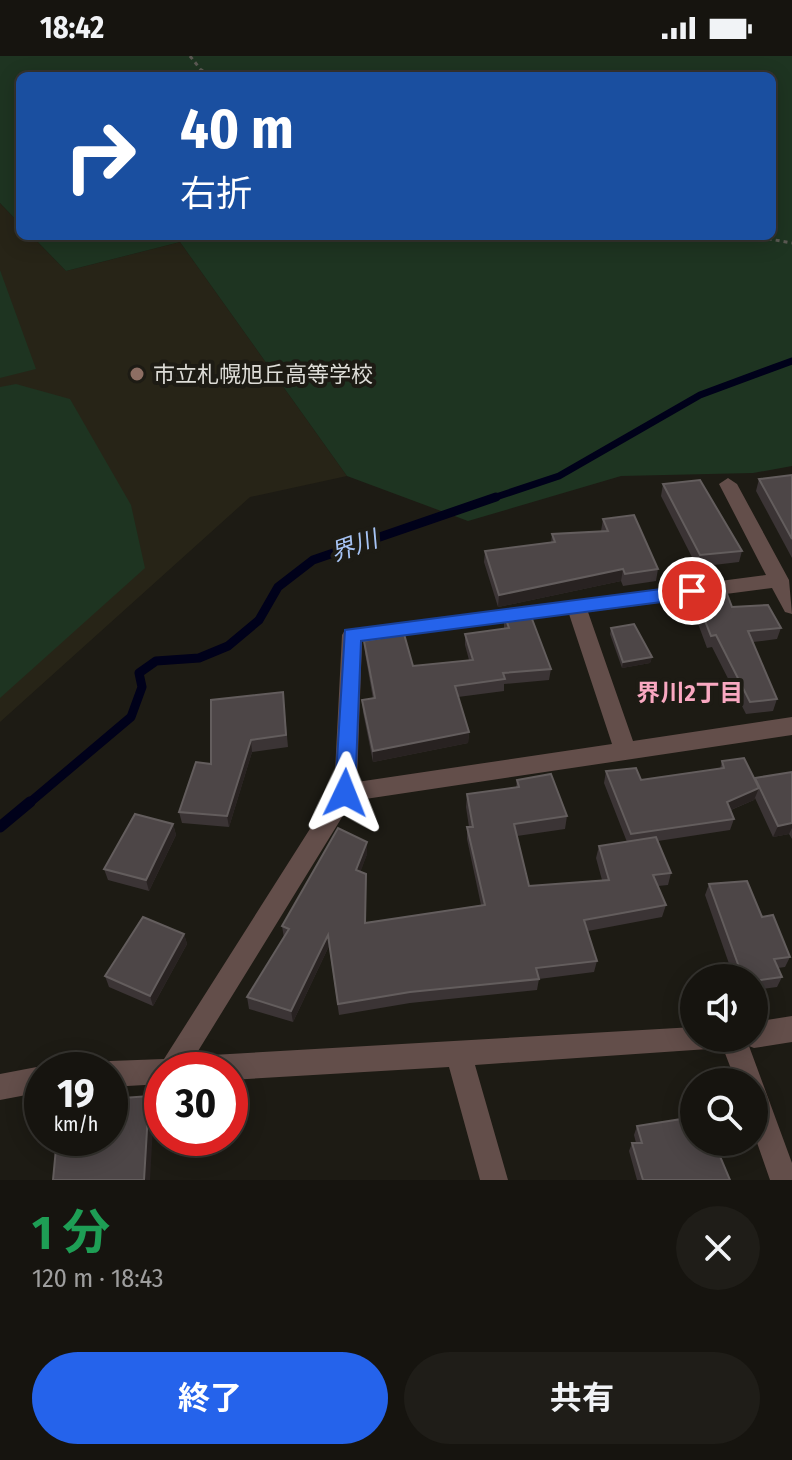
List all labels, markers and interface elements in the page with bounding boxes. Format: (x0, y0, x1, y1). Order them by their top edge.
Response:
text: 18:42 (40, 10, 104, 46)
text: 40 m (180, 96, 294, 163)
icon: right (48, 104, 152, 208)
text: 右折 (180, 172, 252, 216)
place label: 市立札幌旭丘高等学校 (153, 361, 373, 388)
marker: 市立札幌旭丘高等学校 (128, 365, 146, 383)
water label: 界川 (327, 524, 384, 567)
pin (658, 557, 726, 625)
icon: arrive (670, 569, 714, 613)
district label: 界川2丁目 (636, 679, 744, 707)
position arrow (303, 751, 387, 835)
map controls (680, 964, 768, 1156)
button: sound (680, 964, 768, 1052)
speed limit sign: 30 (144, 1052, 248, 1156)
button: search (680, 1068, 768, 1156)
text: 19 (57, 1070, 95, 1118)
text: km/h (54, 1112, 98, 1136)
text: 1 分 (32, 1204, 110, 1262)
button: close (676, 1206, 760, 1290)
text: 120 m · 18:43 (32, 1263, 163, 1294)
button: 終了 (32, 1352, 388, 1444)
button: 共有 (404, 1352, 760, 1444)

